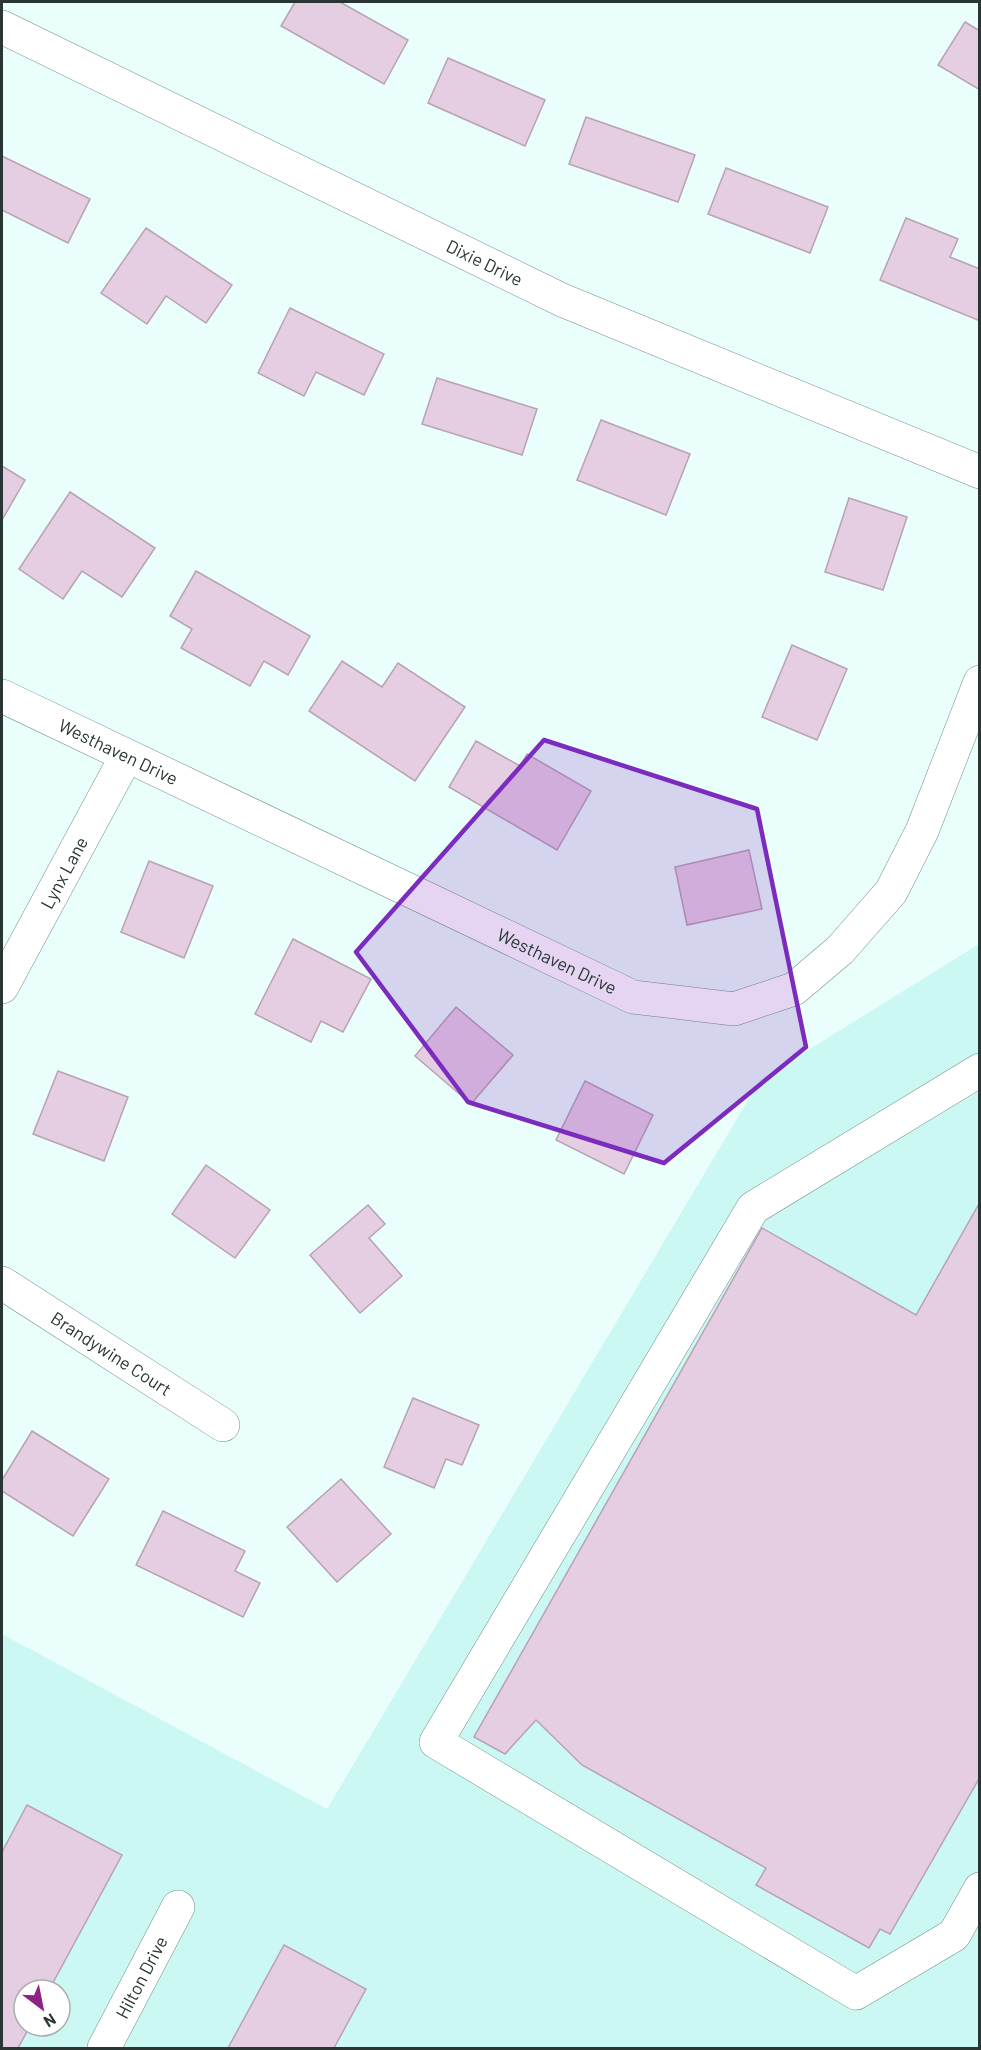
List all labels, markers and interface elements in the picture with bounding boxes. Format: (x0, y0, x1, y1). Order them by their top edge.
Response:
street label: Dixie Drive (443, 234, 526, 290)
street label: Westhaven Drive (55, 714, 182, 789)
street label: Lynx Lane (35, 833, 92, 912)
street label: Westhaven Drive (494, 923, 620, 999)
street label: Brandywine Court (47, 1306, 176, 1400)
street label: Hilton Drive (111, 1932, 172, 2022)
north arrow (12, 1978, 72, 2038)
text: N (41, 2010, 60, 2032)

